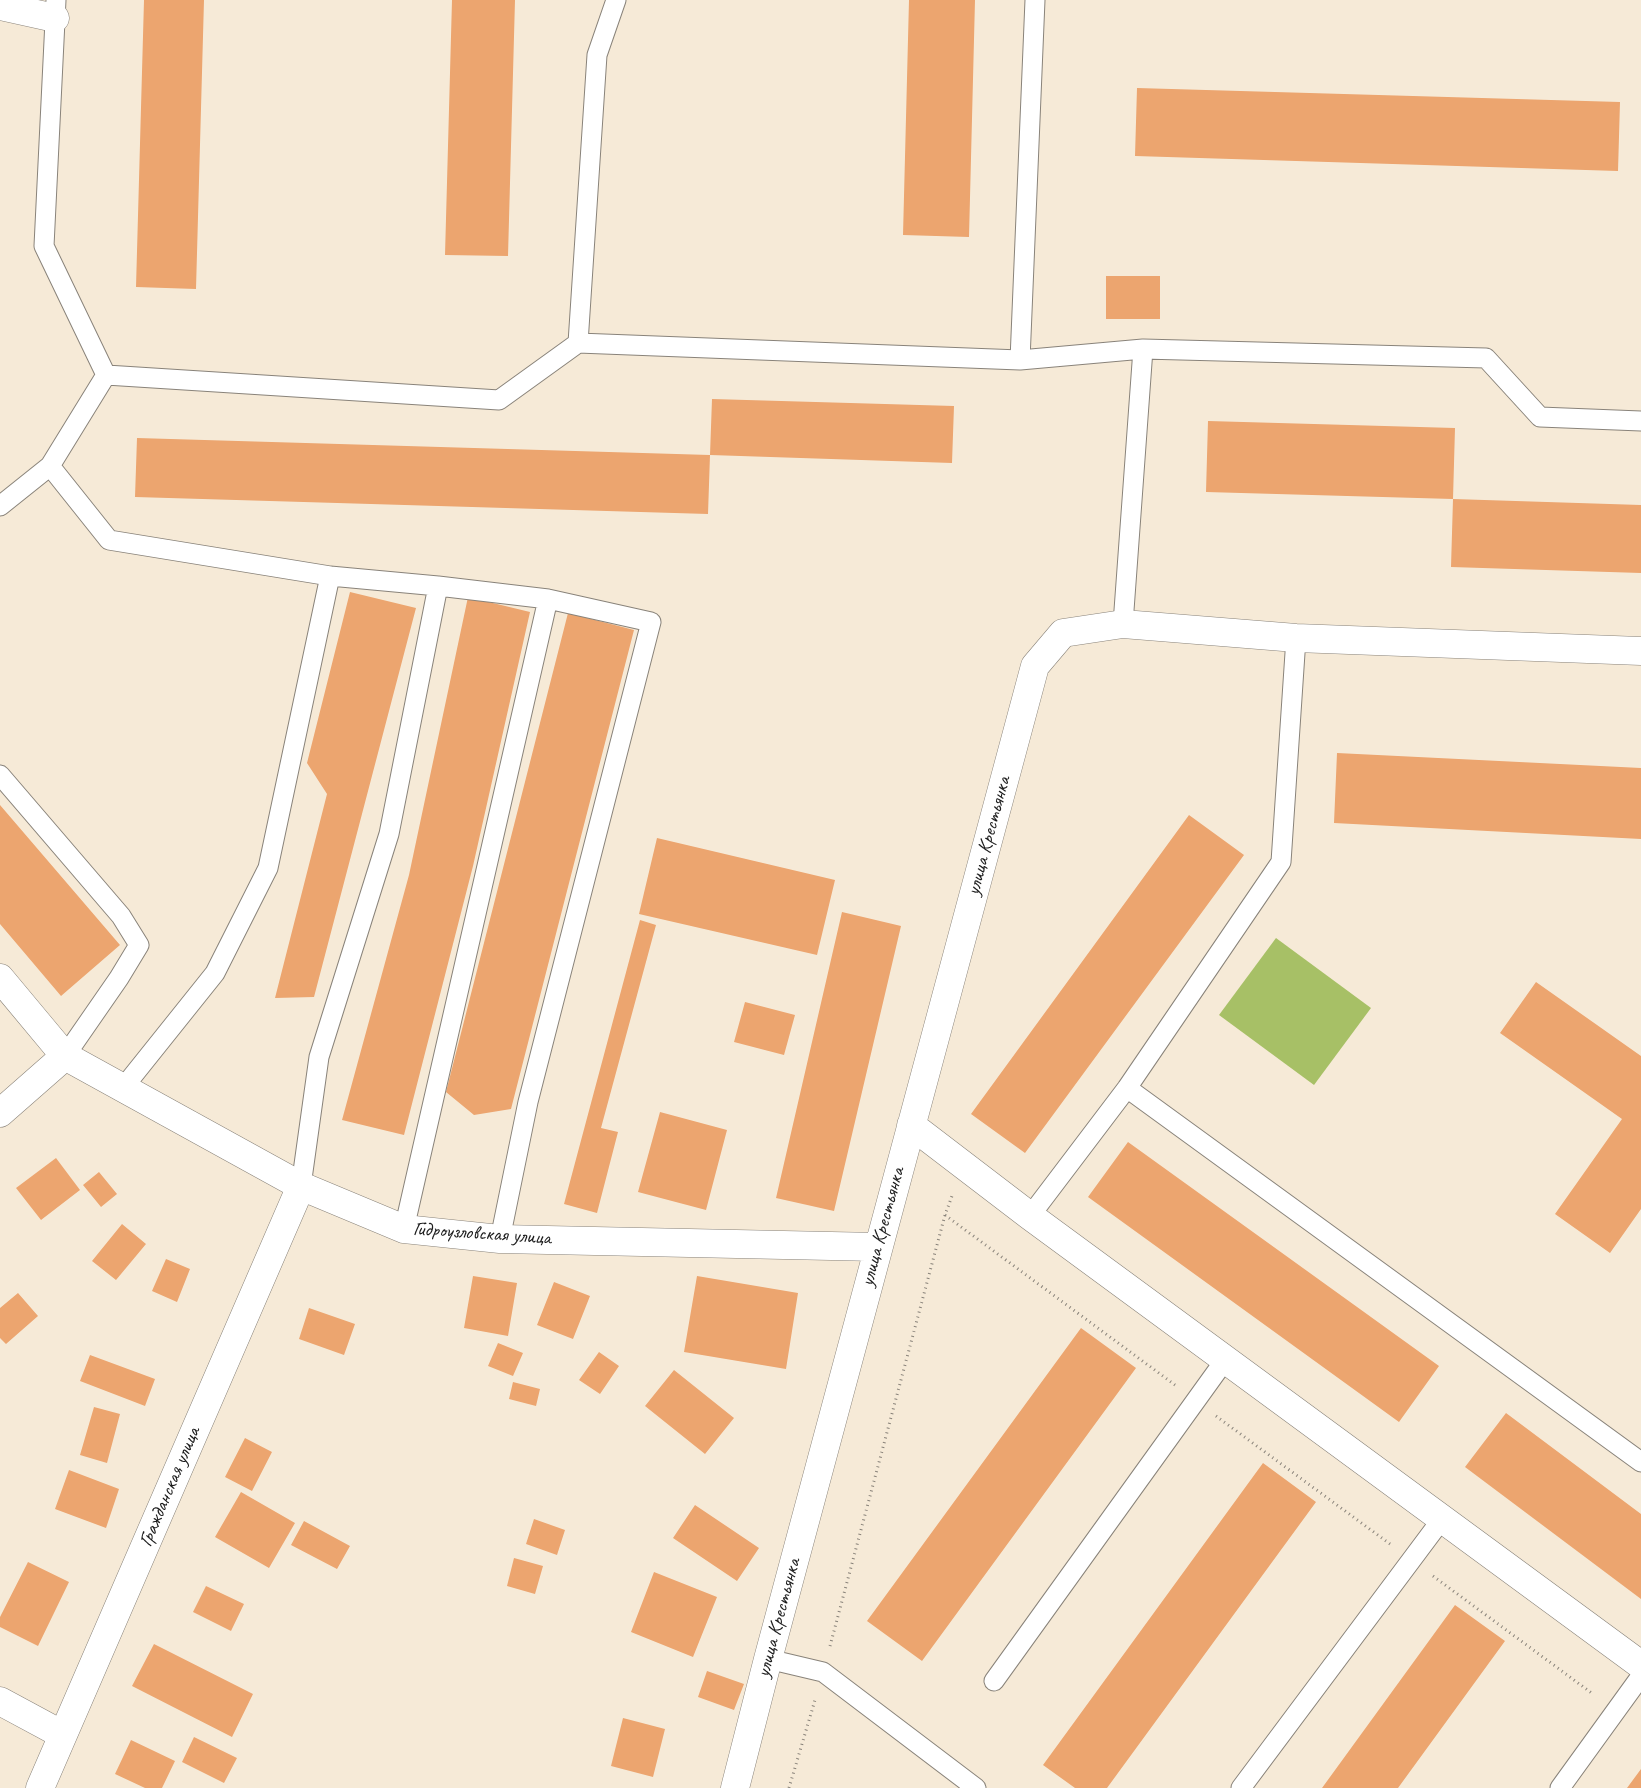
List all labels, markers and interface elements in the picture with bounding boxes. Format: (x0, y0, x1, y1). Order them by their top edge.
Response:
street label: улица Крестьянка (962, 774, 1016, 898)
street label: улица Крестьянка (856, 1165, 910, 1289)
street label: Гидроузловская улица (412, 1217, 552, 1251)
street label: Гражданская улица (134, 1424, 206, 1550)
street label: улица Крестьянка (752, 1556, 806, 1680)

